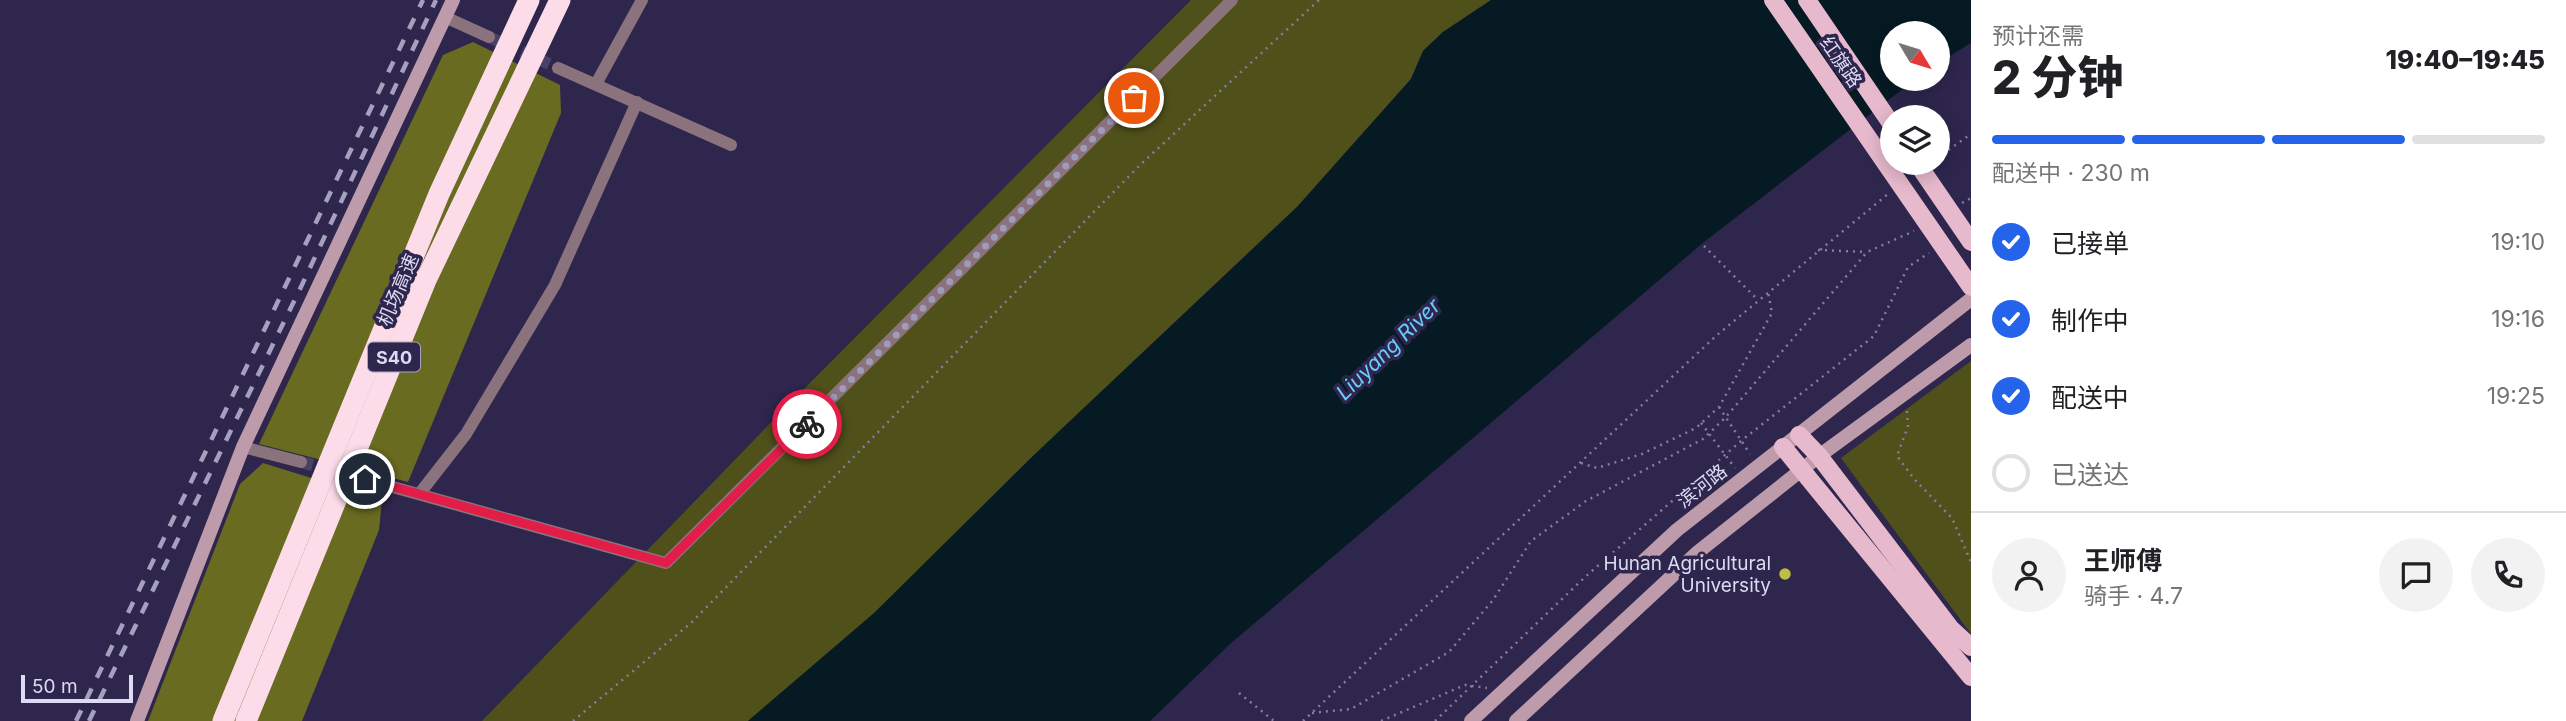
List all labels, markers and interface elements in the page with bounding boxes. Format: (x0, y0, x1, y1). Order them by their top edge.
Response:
north arrow (1880, 21, 1950, 91)
map controls (1880, 21, 1950, 175)
text: 预计还需 (1992, 22, 2084, 50)
street label: 红旗路 (1815, 32, 1867, 92)
text: 19:40–19:45 (2386, 44, 2545, 75)
text: 2 分钟 (1992, 49, 2123, 105)
pin (1104, 68, 1164, 128)
icon: bag (1115, 79, 1153, 117)
button: layers (1880, 105, 1950, 175)
text: 配送中 · 230 m (1992, 159, 2150, 187)
icon: check (1992, 223, 2030, 261)
text: 已接单 (2051, 228, 2129, 259)
text: 19:10 (2491, 228, 2545, 256)
street label: 机场高速 (373, 251, 423, 329)
water label: Liuyang River (1331, 292, 1446, 405)
icon: check (1992, 300, 2030, 338)
text: 制作中 (2051, 305, 2129, 336)
text: 19:16 (2491, 305, 2545, 333)
road number: S40 (368, 342, 420, 372)
icon: check (1992, 377, 2030, 415)
text: 配送中 (2051, 382, 2129, 413)
text: 19:25 (2487, 382, 2545, 410)
courier (772, 389, 842, 459)
icon: bike (788, 405, 826, 443)
pin (335, 449, 395, 509)
street label: 滨河路 (1672, 459, 1732, 513)
text: 已送达 (2051, 459, 2129, 490)
icon: home (346, 460, 384, 498)
button: person (1992, 538, 2066, 612)
button: chat (2379, 538, 2453, 612)
button: phone (2471, 538, 2545, 612)
text: 王师傅 (2084, 545, 2162, 576)
place label: Hunan Agricultural University (1604, 552, 1771, 597)
marker: Hunan Agricultural University (1777, 566, 1793, 582)
text: 骑手 · 4.7 (2084, 582, 2183, 610)
scale bar (21, 672, 133, 704)
text: 50 m (32, 675, 78, 698)

